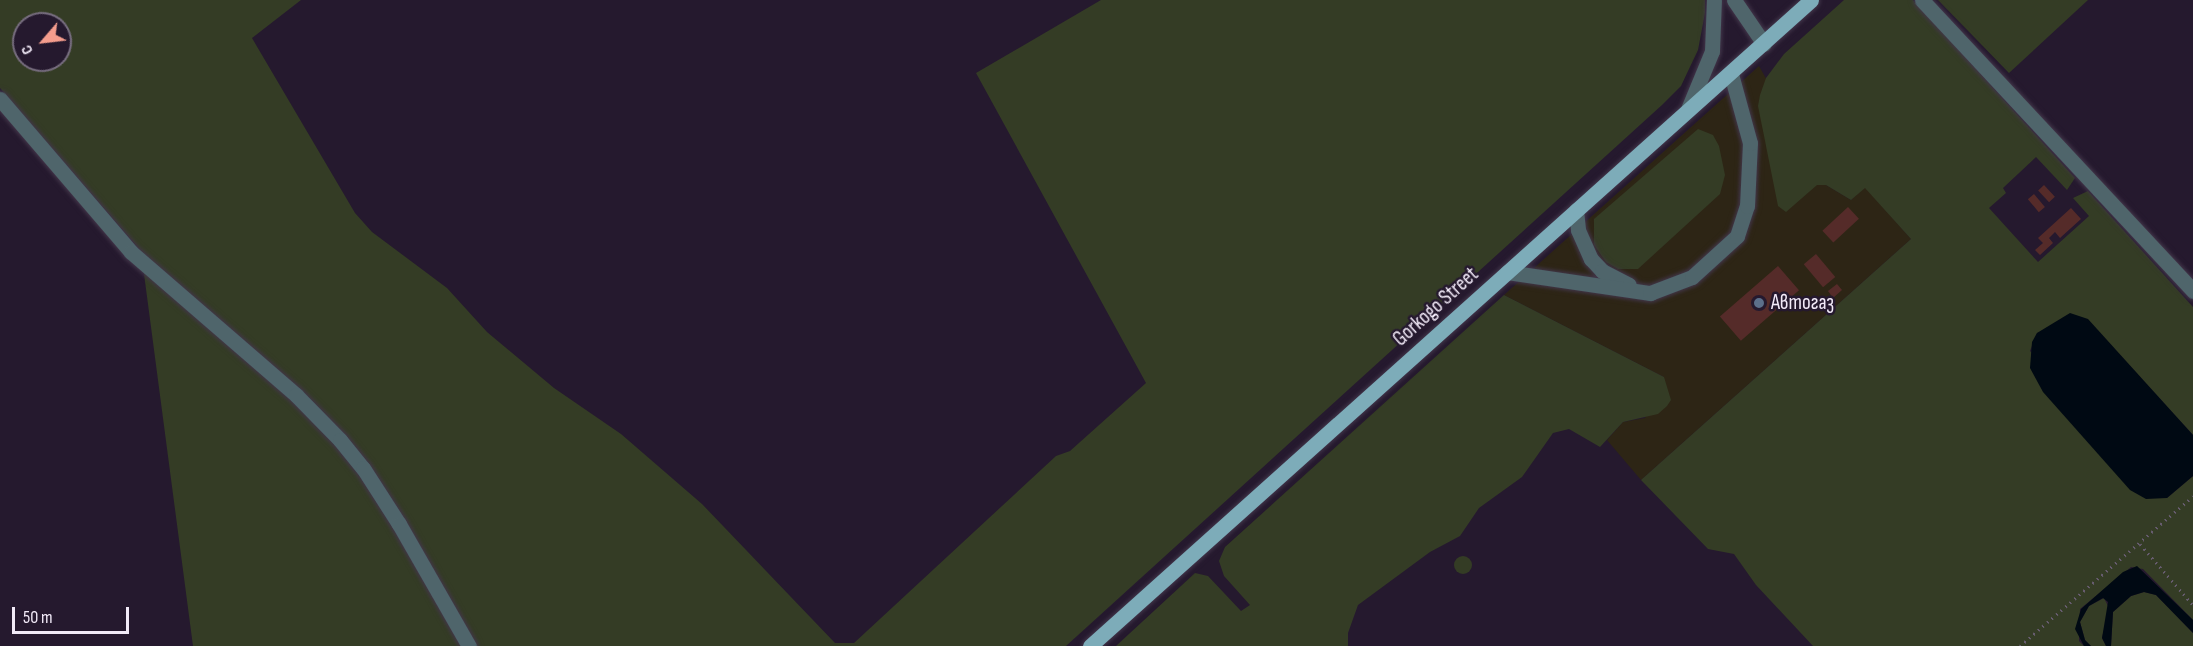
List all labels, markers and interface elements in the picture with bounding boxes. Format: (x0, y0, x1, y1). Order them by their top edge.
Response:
north arrow (12, 12, 72, 72)
text: С (17, 42, 38, 58)
street label: Gorkogo Street (1388, 262, 1484, 352)
place label: Автогаз (1771, 290, 1834, 316)
marker: Автогаз (1752, 296, 1766, 310)
scale bar (15, 595, 132, 633)
text: 50 m (23, 607, 53, 628)

